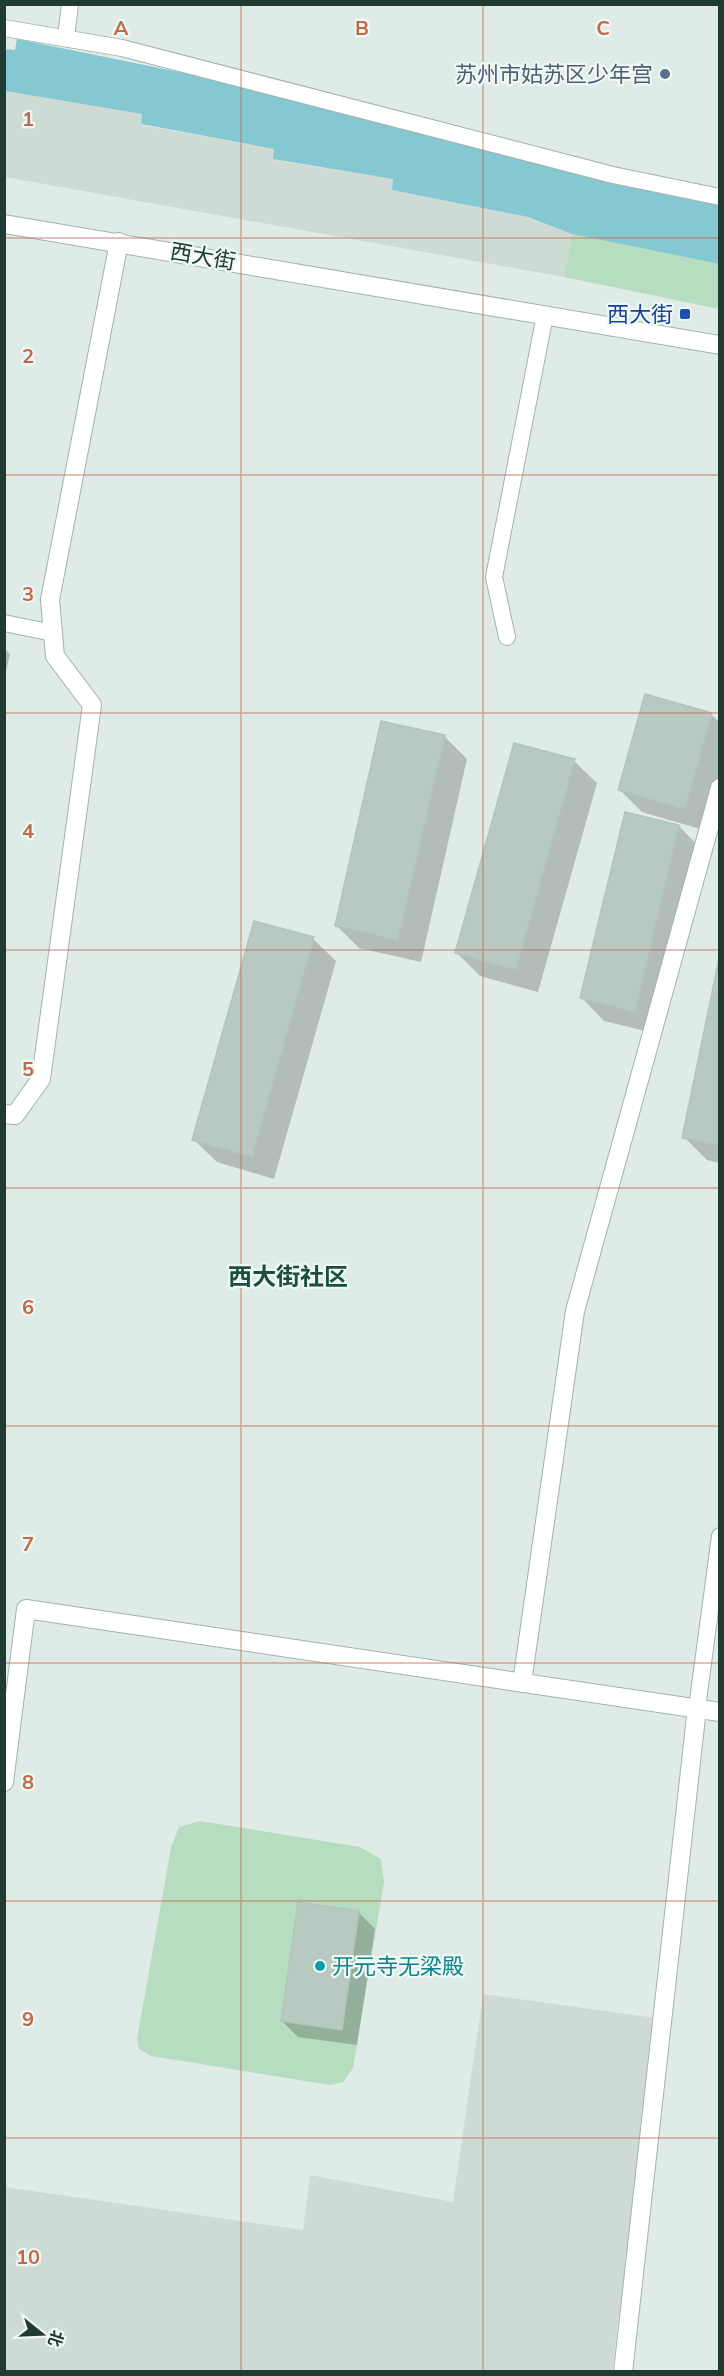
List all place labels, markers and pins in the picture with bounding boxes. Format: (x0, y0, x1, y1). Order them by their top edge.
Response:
place label: 苏州市姑苏区少年宫 (455, 60, 653, 88)
marker: 苏州市姑苏区少年宫 (658, 67, 672, 81)
place label: 西大街 (607, 300, 673, 328)
marker: 西大街 (678, 307, 692, 321)
place label: 开元寺无梁殿 (332, 1952, 464, 1980)
marker: 开元寺无梁殿 (313, 1959, 327, 1973)

